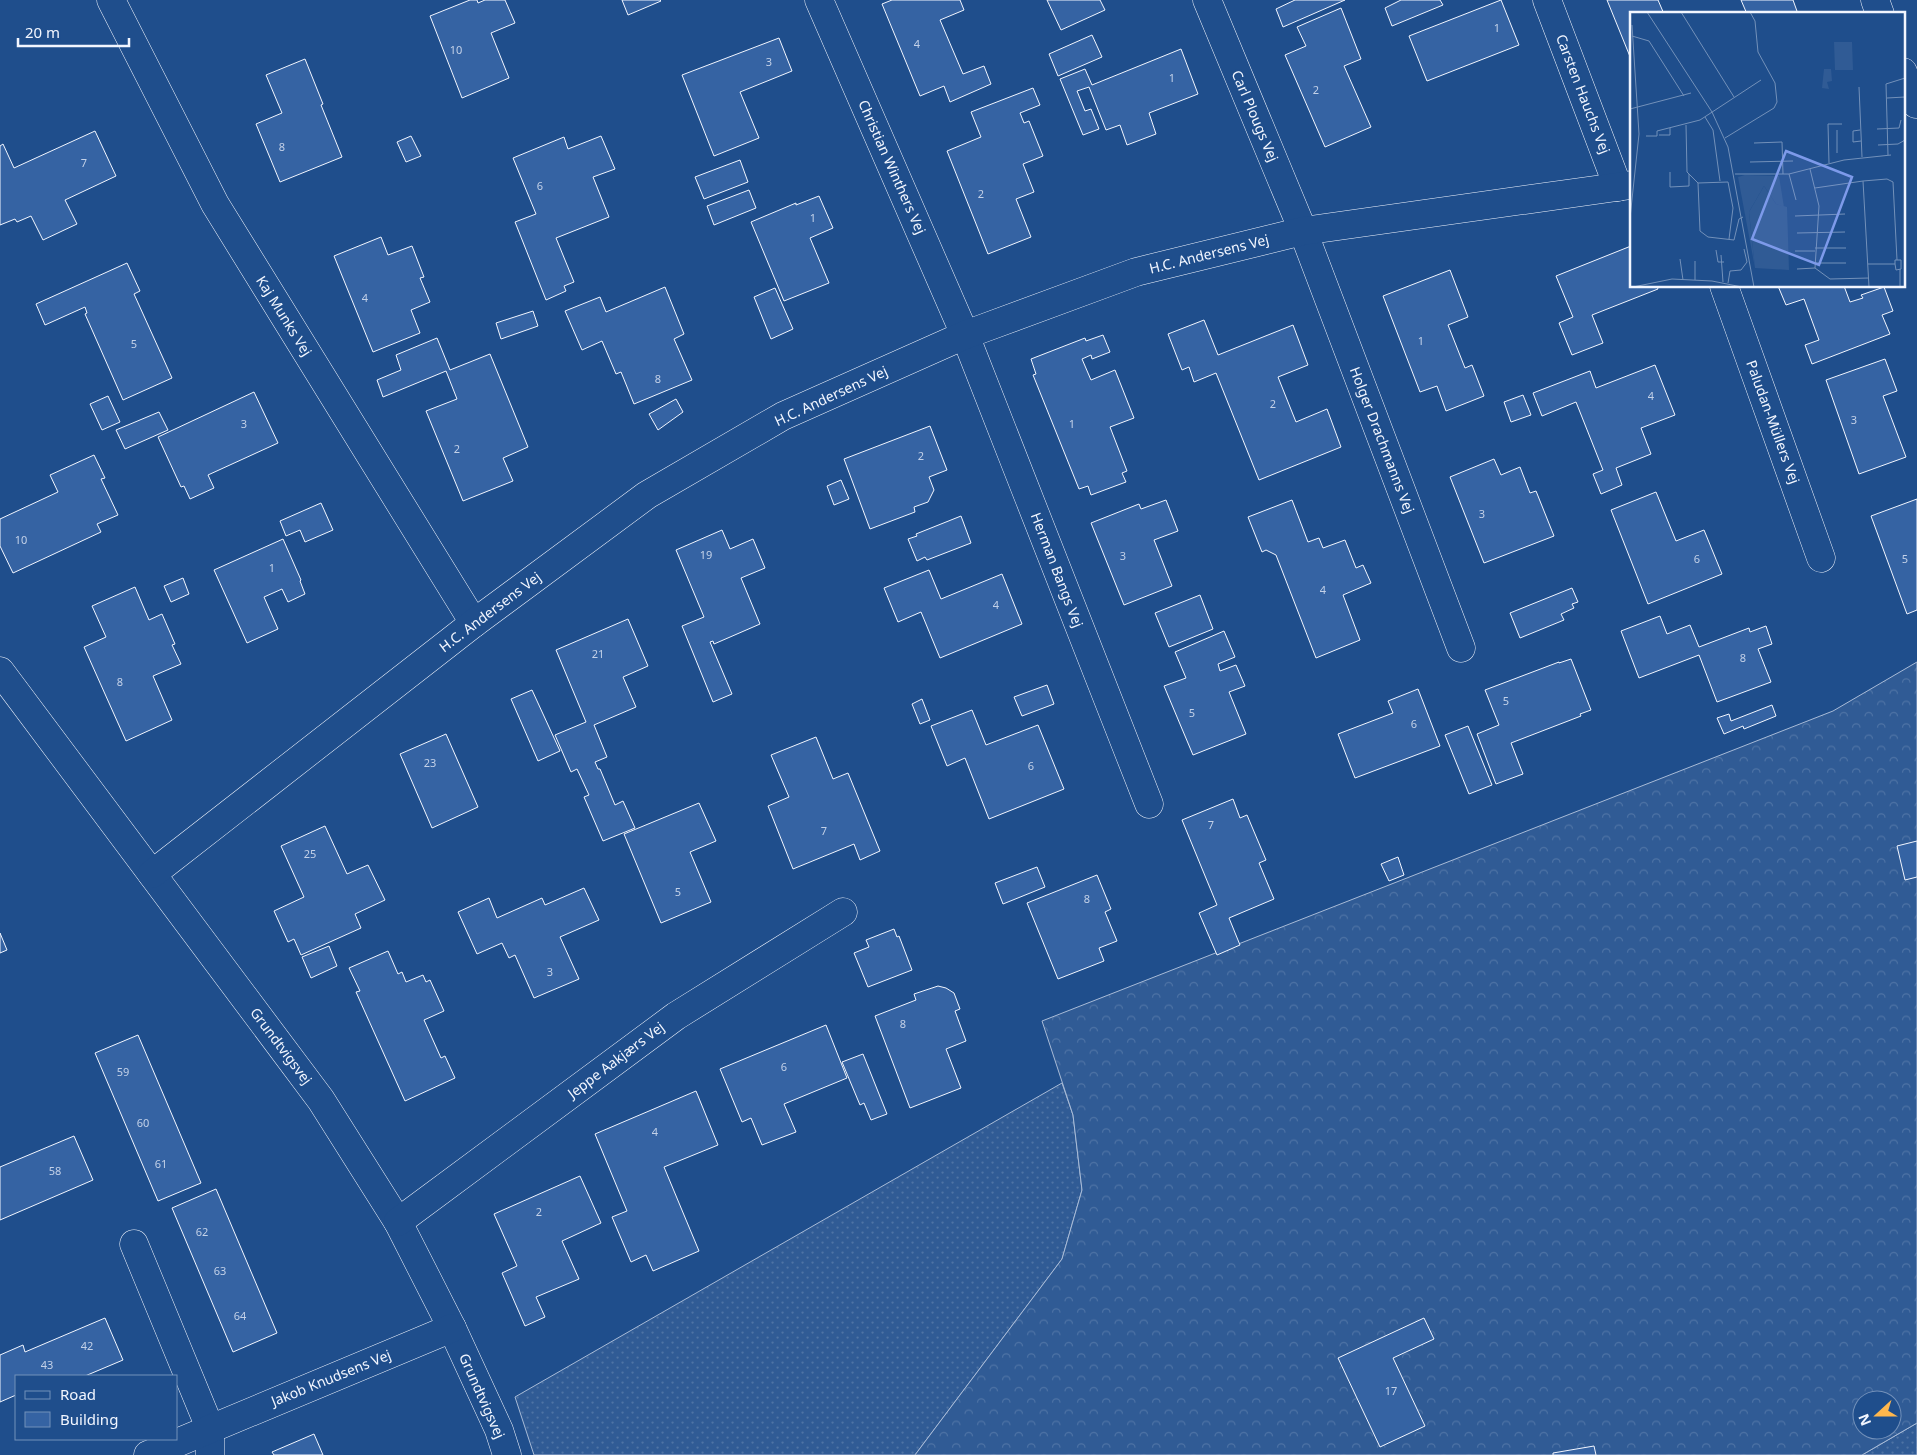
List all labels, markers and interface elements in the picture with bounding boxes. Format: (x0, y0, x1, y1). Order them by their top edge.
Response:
inset map (1630, 12, 1904, 288)
scale bar (18, 15, 129, 47)
house number: 1 (1494, 20, 1500, 35)
text: 20 m (25, 22, 60, 42)
street label: Carsten Hauchs Vej (1552, 31, 1615, 156)
house number: 4 (914, 36, 921, 51)
house number: 10 (450, 42, 462, 57)
house number: 3 (766, 54, 772, 69)
street label: Carl Plougs Vej (1228, 67, 1283, 164)
house number: 1 (1169, 70, 1175, 85)
house number: 2 (1313, 82, 1319, 97)
street label: Christian Winthers Vej (854, 97, 931, 237)
house number: 8 (279, 139, 285, 154)
house number: 7 (81, 155, 87, 170)
house number: 6 (537, 178, 543, 193)
house number: 2 (978, 186, 984, 201)
house number: 1 (810, 210, 816, 225)
street label: H.C. Andersens Vej (1147, 229, 1271, 278)
street label: Kaj Munks Vej (252, 272, 317, 359)
house number: 4 (362, 290, 369, 305)
house number: 1 (1418, 333, 1424, 348)
house number: 5 (131, 336, 137, 351)
street label: Paludan-Müllers Vej (1742, 357, 1805, 486)
street label: H.C. Andersens Vej (771, 361, 890, 430)
street label: Holger Drachmanns Vej (1346, 364, 1419, 516)
house number: 8 (655, 371, 661, 386)
house number: 4 (1648, 388, 1655, 403)
house number: 2 (1270, 396, 1276, 411)
house number: 3 (1851, 412, 1857, 427)
house number: 3 (241, 416, 247, 431)
house number: 1 (1069, 416, 1075, 431)
house number: 2 (454, 441, 460, 456)
house number: 2 (918, 448, 924, 463)
house number: 3 (1479, 506, 1485, 521)
street label: Herman Bangs Vej (1027, 510, 1088, 630)
house number: 10 (15, 532, 27, 547)
house number: 19 (700, 547, 712, 562)
house number: 3 (1120, 548, 1126, 563)
house number: 6 (1694, 551, 1700, 566)
house number: 5 (1902, 551, 1908, 566)
house number: 1 (269, 560, 275, 575)
street label: H.C. Andersens Vej (435, 567, 544, 656)
house number: 4 (1320, 582, 1327, 597)
house number: 4 (993, 597, 1000, 612)
house number: 21 (592, 646, 604, 661)
house number: 8 (1740, 650, 1746, 665)
house number: 8 (117, 674, 123, 689)
house number: 5 (1503, 693, 1509, 708)
house number: 5 (1189, 705, 1195, 720)
house number: 6 (1411, 716, 1417, 731)
house number: 23 (424, 755, 436, 770)
house number: 6 (1028, 758, 1034, 773)
house number: 7 (1208, 817, 1214, 832)
house number: 7 (821, 823, 827, 838)
house number: 25 (304, 846, 316, 861)
house number: 5 (675, 884, 681, 899)
house number: 8 (1084, 891, 1090, 906)
house number: 3 (547, 964, 553, 979)
street label: Grundtvigsvej (246, 1003, 317, 1088)
house number: 8 (900, 1016, 906, 1031)
street label: Jeppe Aakjærs Vej (562, 1017, 668, 1103)
house number: 6 (781, 1059, 787, 1074)
house number: 59 (117, 1064, 129, 1079)
house number: 60 (137, 1115, 149, 1130)
house number: 4 (652, 1124, 659, 1139)
house number: 61 (155, 1156, 167, 1171)
house number: 58 (49, 1163, 61, 1178)
house number: 2 (536, 1204, 542, 1219)
house number: 62 (196, 1224, 208, 1239)
house number: 63 (214, 1263, 226, 1278)
house number: 64 (234, 1308, 247, 1323)
house number: 42 (81, 1338, 93, 1353)
street label: Jakob Knudsens Vej (266, 1345, 394, 1411)
street label: Grundtvigsvej (455, 1350, 510, 1442)
house number: 43 (41, 1357, 53, 1372)
legend (15, 1375, 178, 1440)
house number: 17 (1385, 1383, 1397, 1398)
text: Road (60, 1384, 96, 1404)
north arrow (1852, 1390, 1902, 1440)
text: Building (60, 1409, 118, 1429)
text: N (1853, 1411, 1875, 1429)

